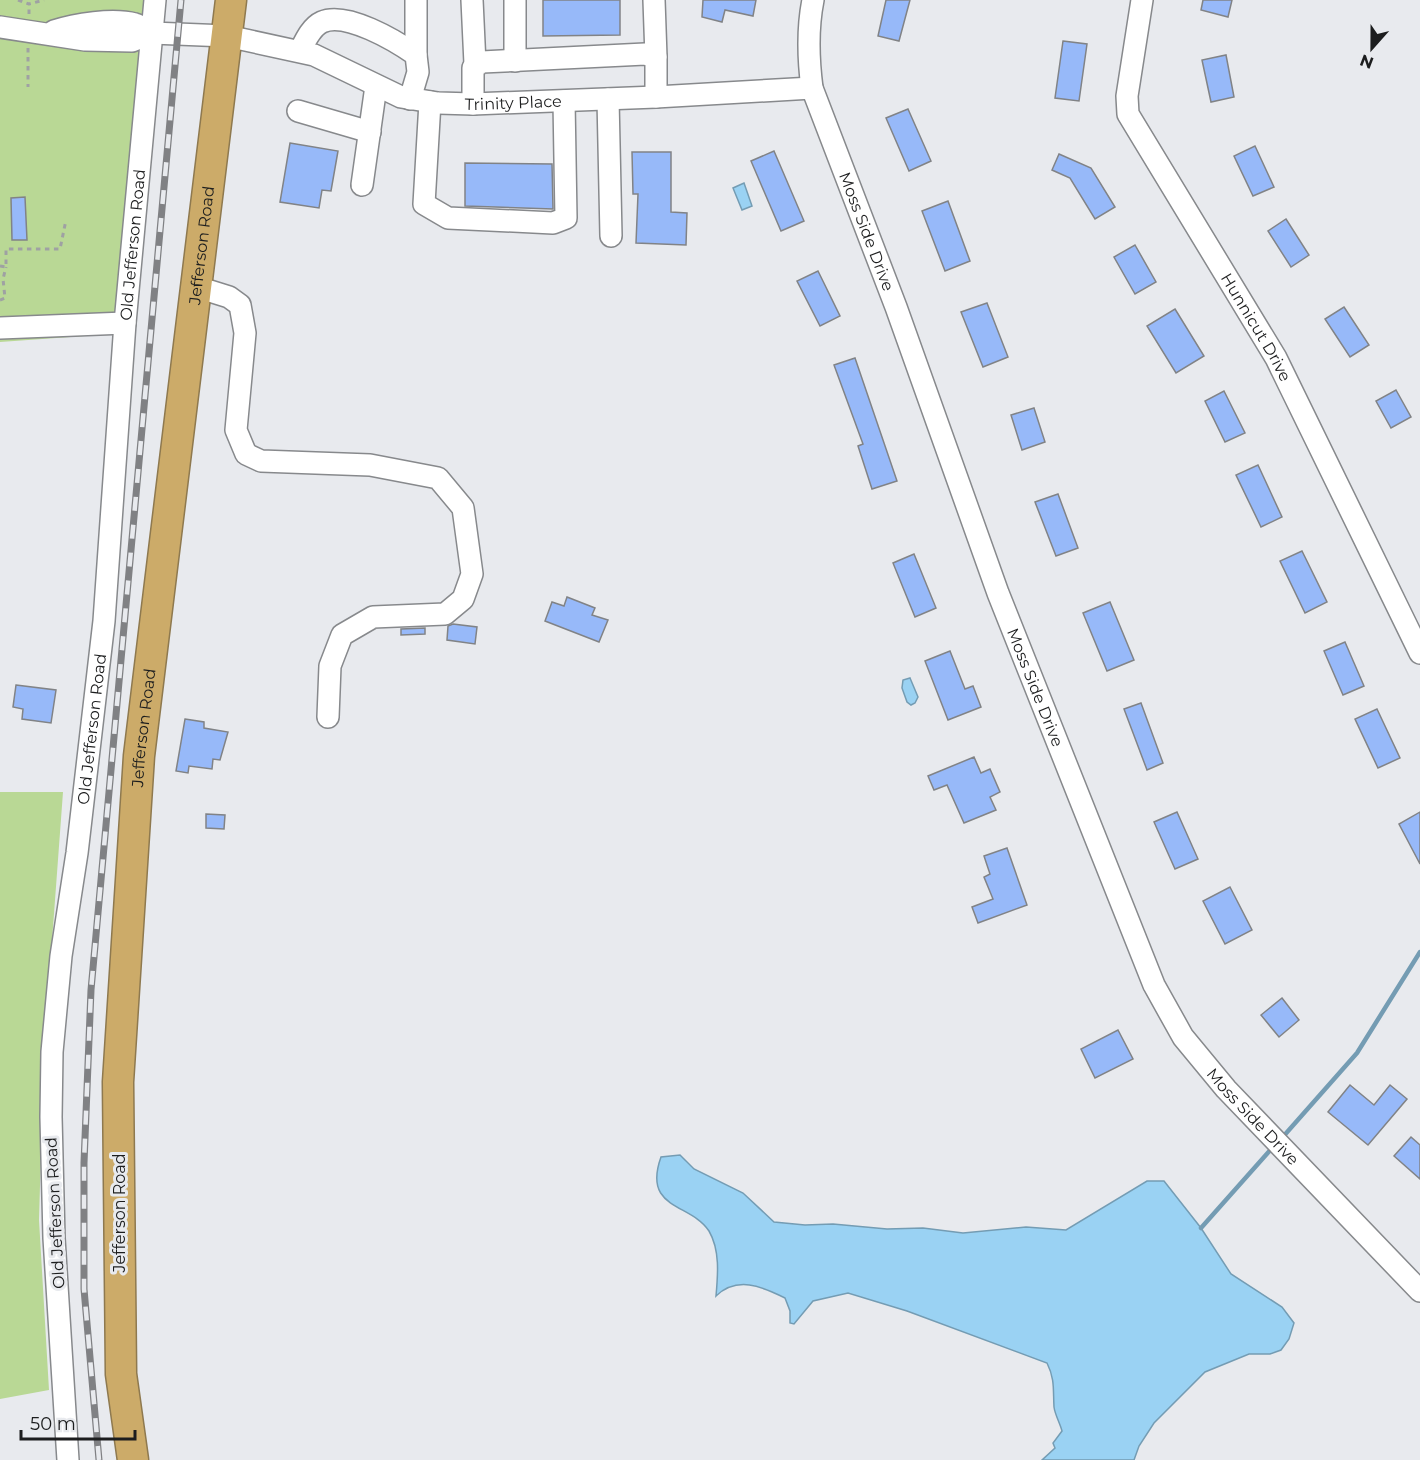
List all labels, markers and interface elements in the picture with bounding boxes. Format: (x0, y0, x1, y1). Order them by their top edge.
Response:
north arrow (1342, 18, 1402, 78)
text: N (1357, 50, 1376, 73)
street label: Trinity Place (464, 91, 562, 114)
street label: Old Jefferson Road (116, 168, 149, 321)
street label: Moss Side Drive (836, 169, 898, 294)
street label: Jefferson Road (184, 185, 218, 307)
street label: Hunnicut Drive (1217, 270, 1295, 384)
street label: Moss Side Drive (1003, 625, 1068, 749)
street label: Old Jefferson Road (73, 652, 110, 806)
street label: Jefferson Road (127, 667, 159, 789)
street label: Moss Side Drive (1203, 1064, 1303, 1169)
street label: Old Jefferson Road (42, 1137, 68, 1289)
street label: Jefferson Road (110, 1153, 129, 1274)
scale bar (21, 1403, 135, 1441)
text: 50 m (30, 1413, 76, 1435)

